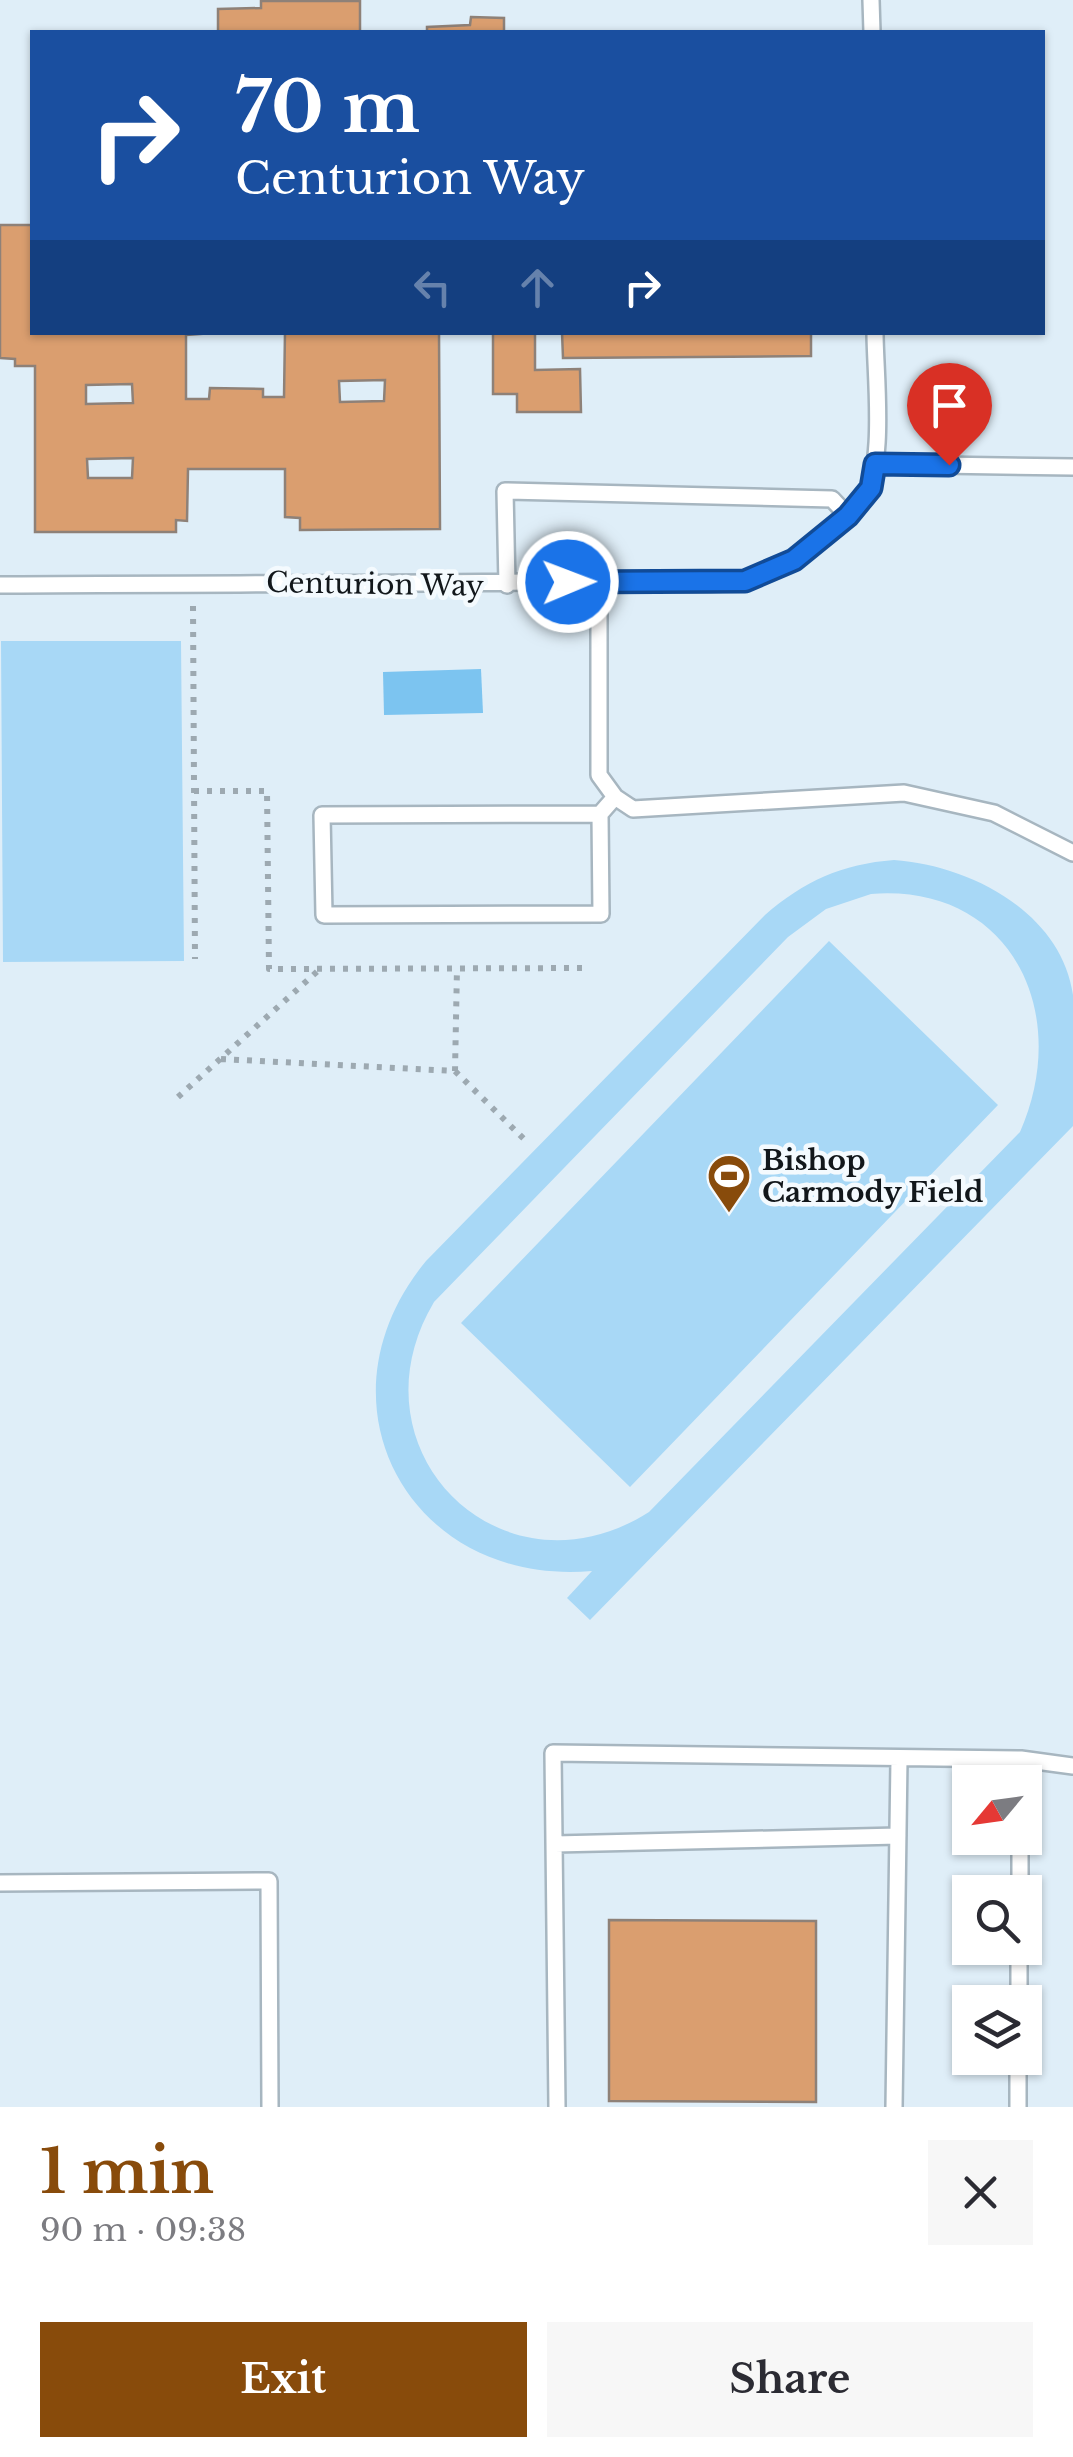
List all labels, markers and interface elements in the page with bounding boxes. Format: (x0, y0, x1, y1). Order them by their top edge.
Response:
text: 70 m (235, 64, 420, 151)
icon: right (70, 70, 200, 200)
text: Centurion Way (235, 150, 585, 206)
icon: left (405, 260, 460, 315)
icon: ahead (510, 260, 565, 315)
icon: right (615, 260, 670, 315)
pin (907, 363, 992, 466)
icon: arrive (922, 378, 977, 433)
position arrow (516, 530, 620, 634)
street label: Centurion Way (266, 565, 484, 604)
place label: Bishop Carmody Field (762, 1143, 983, 1210)
sports icon: Bishop Carmody Field (706, 1153, 752, 1214)
north arrow (952, 1765, 1042, 1855)
map controls (952, 1765, 1042, 2075)
button: search (952, 1875, 1042, 1965)
button: layers (952, 1985, 1042, 2075)
text: 1 min (40, 2135, 214, 2209)
button: close (928, 2140, 1033, 2245)
text: 90 m · 09:38 (40, 2210, 246, 2250)
button: Exit (40, 2322, 527, 2437)
button: Share (547, 2322, 1033, 2437)

